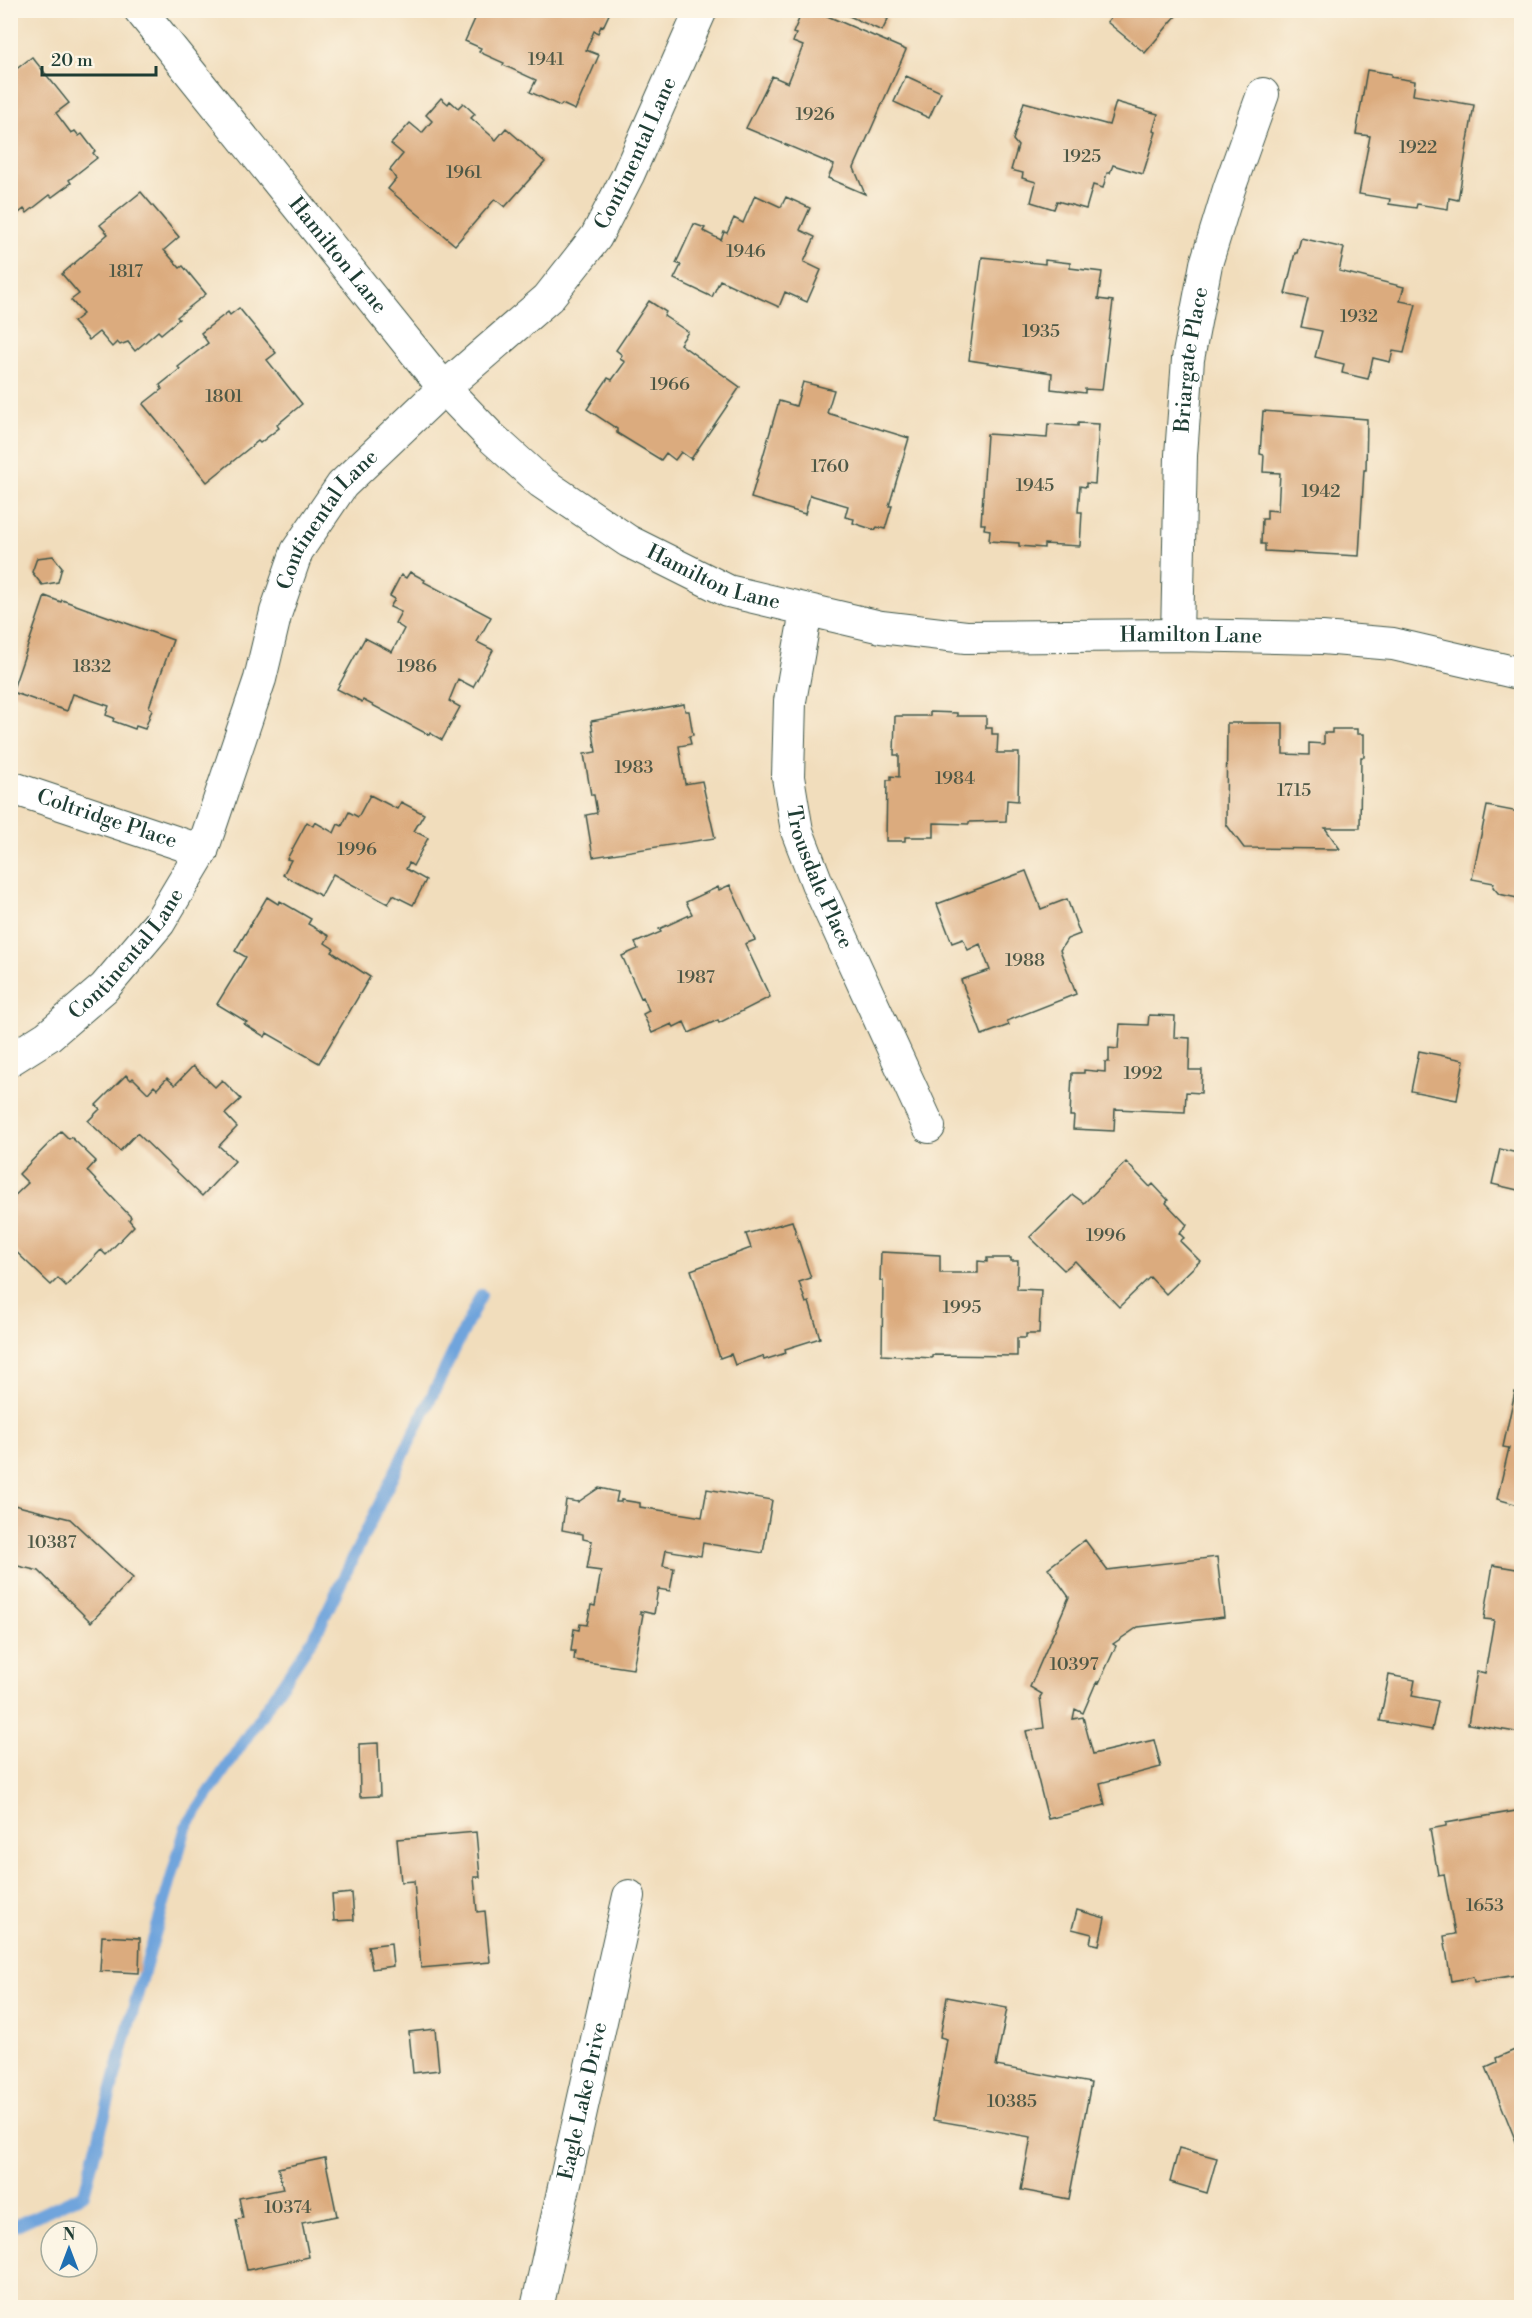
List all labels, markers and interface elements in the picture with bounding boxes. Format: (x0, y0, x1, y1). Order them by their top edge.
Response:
scale bar (42, 39, 156, 77)
house number: 1941 (528, 48, 564, 71)
text: 20 m (51, 49, 93, 72)
street label: Continental Lane (589, 73, 683, 234)
house number: 1926 (795, 103, 835, 126)
house number: 1922 (1399, 136, 1437, 159)
house number: 1925 (1063, 145, 1101, 168)
house number: 1961 (446, 161, 482, 184)
street label: Hamilton Lane (283, 192, 392, 319)
house number: 1946 (726, 240, 766, 263)
house number: 1817 (109, 260, 143, 283)
street label: Briargate Place (1170, 285, 1214, 435)
house number: 1932 (1340, 305, 1378, 328)
house number: 1935 (1022, 320, 1060, 343)
house number: 1966 (650, 373, 690, 396)
house number: 1801 (205, 385, 243, 408)
street label: Continental Lane (272, 444, 384, 593)
house number: 1760 (811, 455, 849, 478)
house number: 1945 (1016, 474, 1054, 497)
house number: 1942 (1302, 480, 1340, 503)
street label: Hamilton Lane (642, 539, 783, 616)
street label: Hamilton Lane (1120, 622, 1263, 650)
house number: 1832 (73, 655, 111, 678)
house number: 1986 (397, 655, 437, 678)
house number: 1983 (615, 756, 654, 779)
house number: 1984 (935, 767, 975, 790)
house number: 1715 (1277, 779, 1311, 802)
street label: Coltridge Place (33, 784, 180, 855)
street label: Trousdale Place (780, 804, 858, 953)
house number: 1996 (337, 838, 377, 861)
street label: Continental Lane (63, 884, 190, 1025)
house number: 1988 (1005, 949, 1045, 972)
house number: 1987 (677, 966, 715, 989)
house number: 1992 (1123, 1062, 1163, 1085)
house number: 1996 (1086, 1224, 1126, 1247)
house number: 1995 (943, 1296, 982, 1319)
house number: 10387 (28, 1531, 76, 1554)
house number: 10397 (1049, 1653, 1099, 1676)
house number: 1653 (1466, 1894, 1504, 1917)
street label: Eagle Lake Drive (553, 2020, 613, 2182)
house number: 10385 (987, 2090, 1037, 2113)
house number: 10374 (264, 2196, 312, 2219)
north arrow (39, 2219, 99, 2279)
text: N (63, 2225, 76, 2245)

